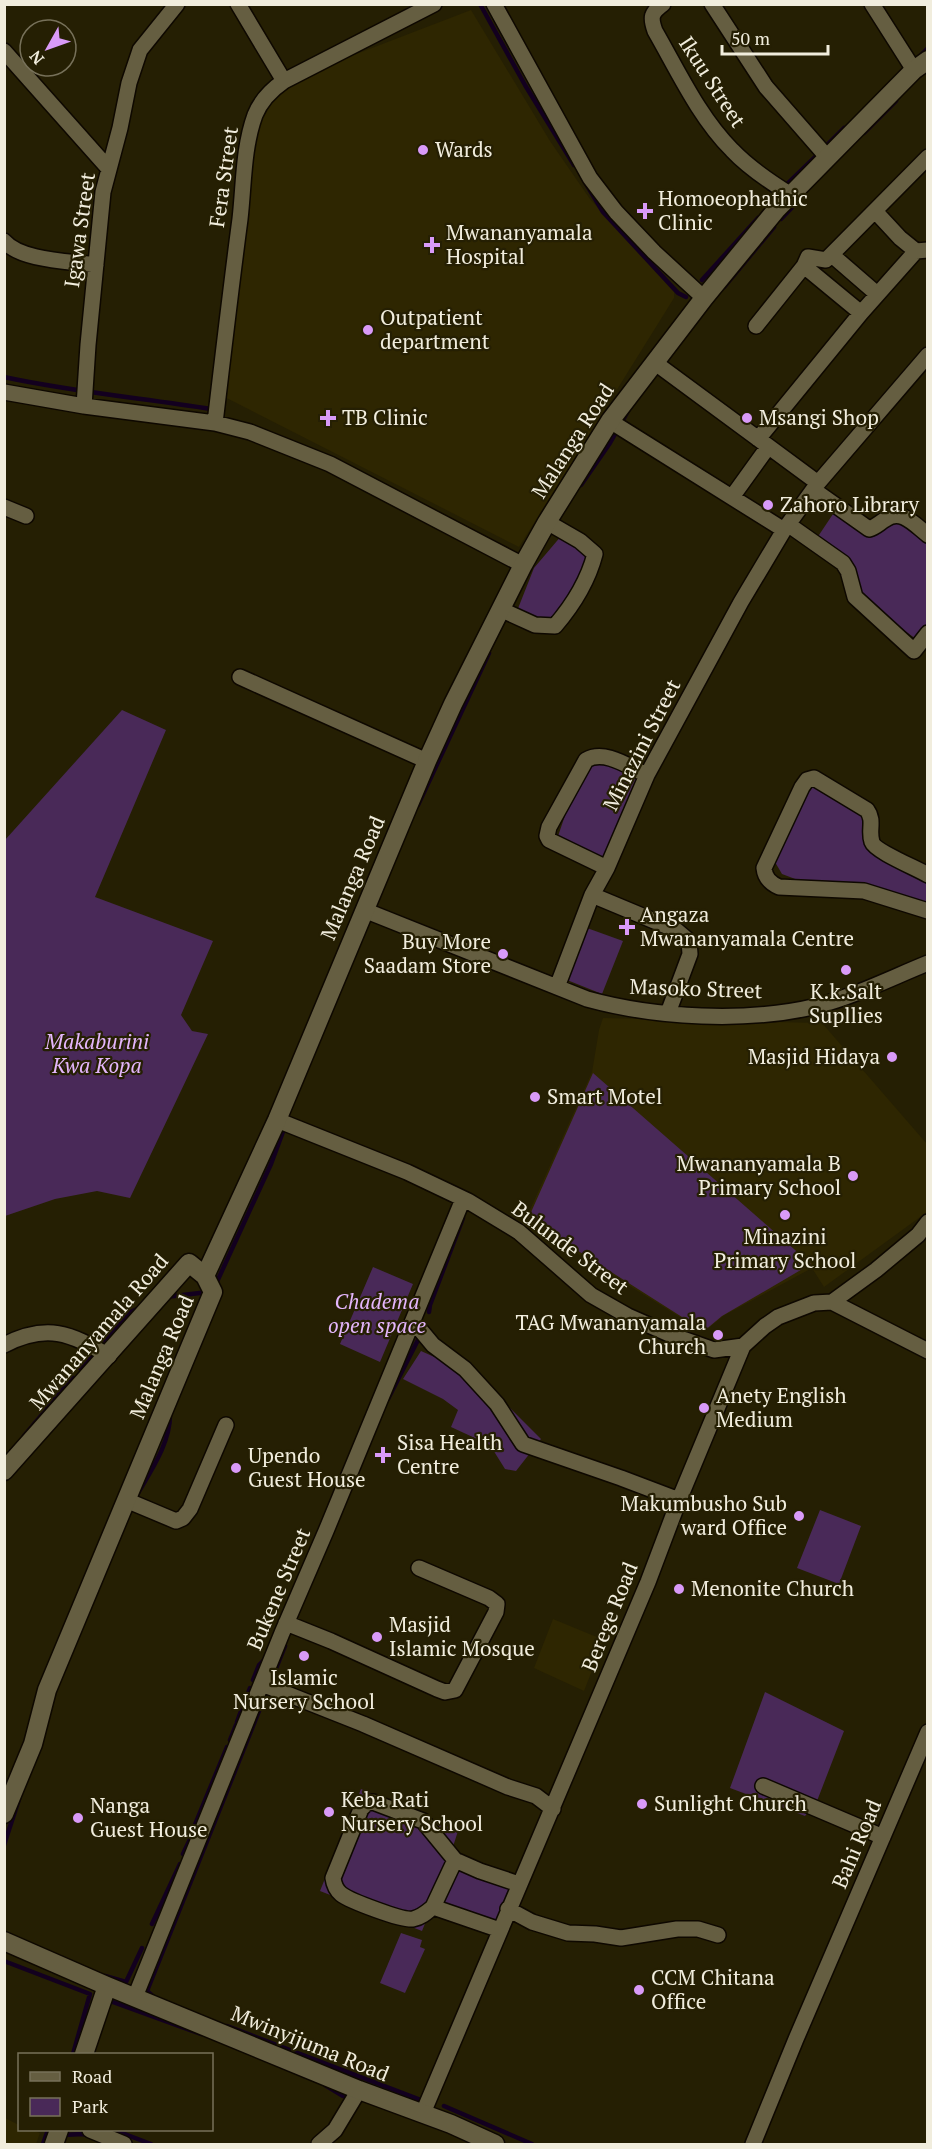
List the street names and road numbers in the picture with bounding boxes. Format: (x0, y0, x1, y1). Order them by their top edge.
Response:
street label: Ikuu Street (673, 30, 753, 133)
street label: Fera Street (202, 124, 244, 229)
street label: Igawa Street (57, 170, 101, 289)
street label: Malanga Road (525, 377, 620, 503)
street label: Minazini Street (596, 674, 686, 815)
street label: Malanga Road (313, 811, 391, 944)
street label: Masoko Street (629, 972, 763, 1004)
street label: Bulunde Street (507, 1194, 635, 1300)
street label: Mwananyamala Road (23, 1247, 174, 1415)
street label: Malanga Road (122, 1290, 200, 1423)
street label: Bukene Street (240, 1523, 316, 1654)
street label: Berege Road (574, 1557, 644, 1675)
street label: Bahi Road (825, 1795, 887, 1892)
street label: Mwinyijuma Road (227, 1999, 394, 2088)

